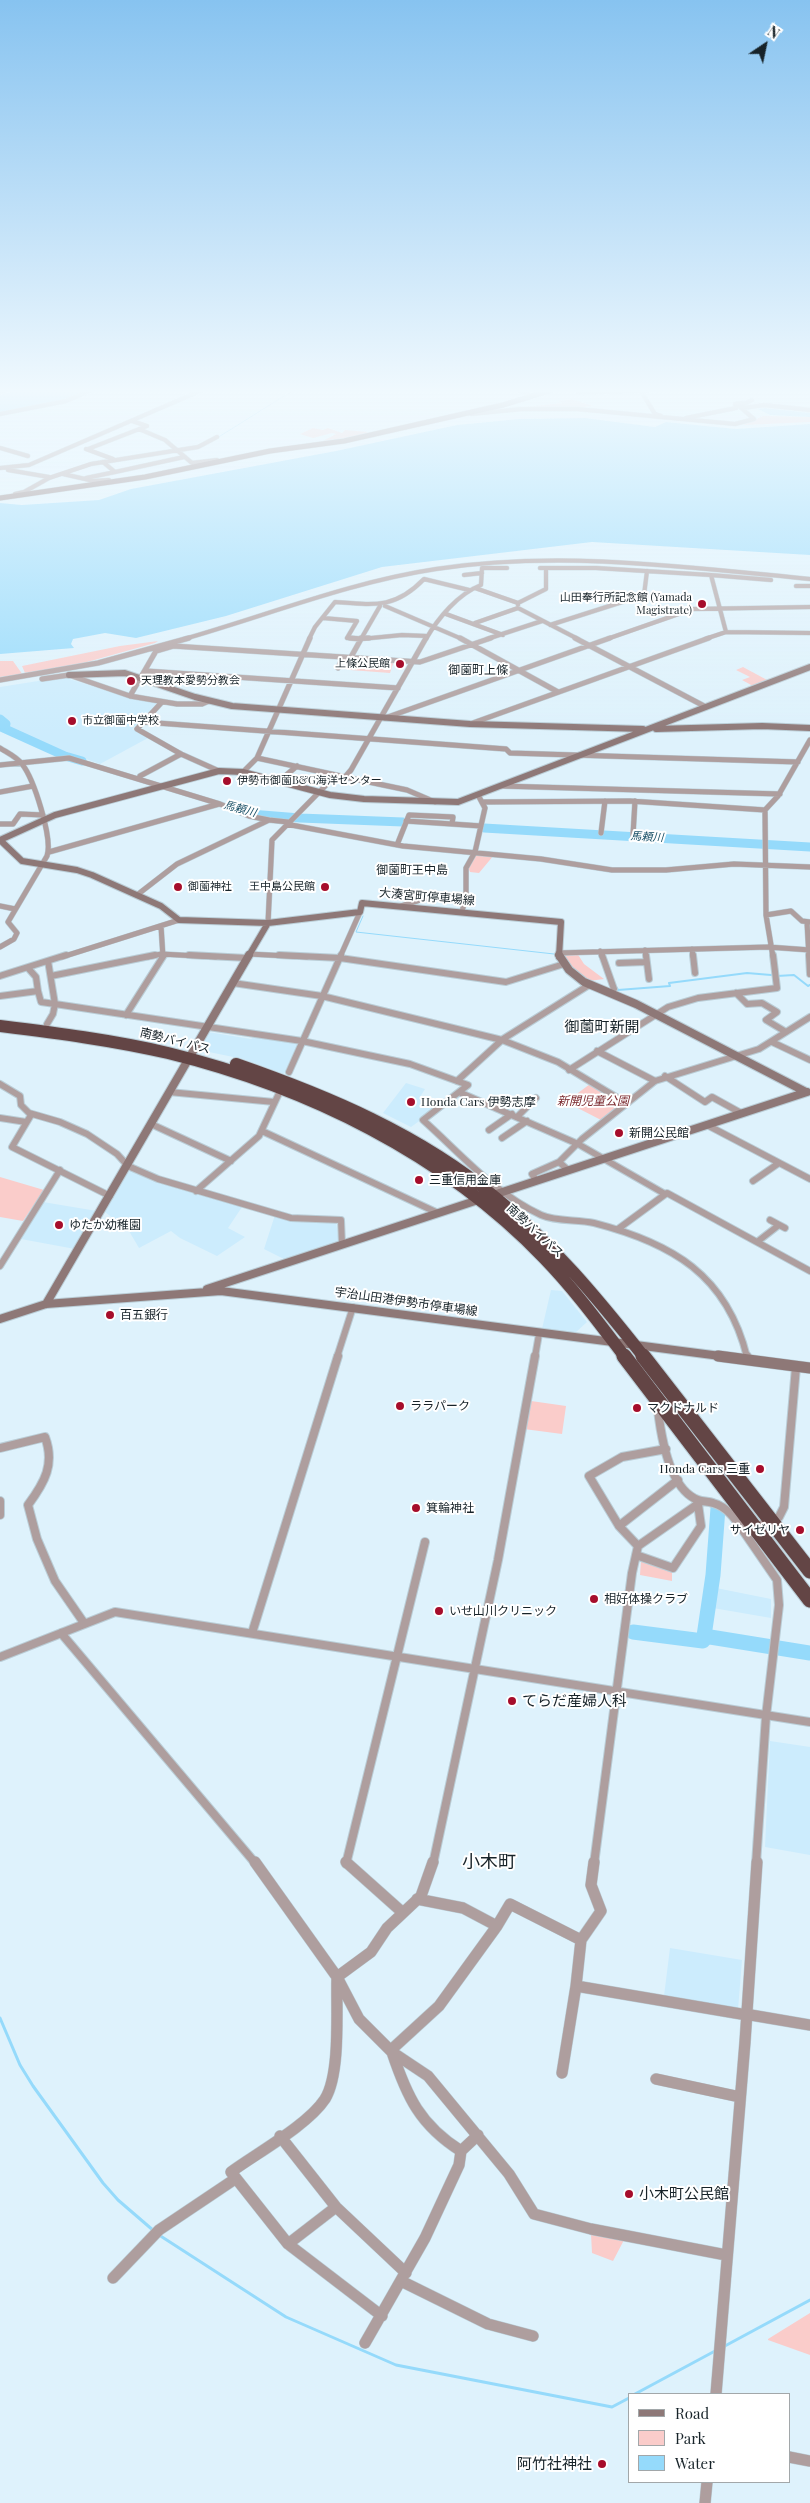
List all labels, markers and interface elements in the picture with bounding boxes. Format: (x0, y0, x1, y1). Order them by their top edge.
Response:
north arrow (740, 20, 790, 70)
text: N (764, 21, 783, 43)
place label: 山田奉行所記念館 (Yamada Magistrate) (560, 591, 692, 617)
marker: 山田奉行所記念館 (Yamada Magistrate) (696, 598, 708, 610)
place label: 上條公民館 (335, 657, 390, 671)
marker: 上條公民館 (394, 658, 406, 670)
district label: 御薗町上條 (448, 663, 508, 677)
place label: 天理教本愛勢分教会 (141, 674, 240, 688)
marker: 天理教本愛勢分教会 (125, 675, 137, 687)
place label: 市立御薗中学校 (82, 714, 159, 728)
marker: 市立御薗中学校 (66, 715, 78, 727)
place label: 伊勢市御薗B&G海洋センター (237, 774, 382, 788)
marker: 伊勢市御薗B&G海洋センター (221, 775, 233, 787)
water label: 馬頼川 (222, 798, 258, 820)
water label: 馬頼川 (630, 830, 664, 844)
district label: 御薗町王中島 (376, 863, 448, 877)
place label: 御薗神社 (188, 880, 232, 894)
place label: 王中島公民館 (249, 880, 315, 894)
marker: 御薗神社 (172, 881, 184, 893)
marker: 王中島公民館 (319, 881, 331, 893)
street label: 大湊宮町停車場線 (379, 886, 475, 908)
district label: 御薗町新開 (565, 1018, 639, 1036)
street label: 南勢バイパス (138, 1025, 212, 1057)
park label: 新開児童公園 (557, 1094, 629, 1108)
place label: Honda Cars 伊勢志摩 (421, 1095, 535, 1109)
marker: Honda Cars 伊勢志摩 (405, 1096, 417, 1108)
place label: 新開公民館 (629, 1126, 689, 1140)
marker: 新開公民館 (613, 1127, 625, 1139)
place label: 三重信用金庫 (429, 1173, 501, 1187)
marker: 三重信用金庫 (413, 1174, 425, 1186)
street label: 南勢バイパス (504, 1201, 566, 1261)
place label: ゆたか幼稚園 (69, 1218, 141, 1232)
marker: ゆたか幼稚園 (53, 1219, 65, 1231)
street label: 宇治山田港伊勢市停車場線 (334, 1285, 478, 1319)
place label: 百五銀行 (120, 1308, 168, 1322)
marker: 百五銀行 (104, 1309, 116, 1321)
place label: ララパーク (410, 1399, 470, 1413)
marker: ララパーク (394, 1400, 406, 1412)
place label: マクドナルド (647, 1401, 719, 1415)
marker: マクドナルド (631, 1402, 643, 1414)
place label: Honda Cars 三重 (660, 1462, 750, 1476)
marker: Honda Cars 三重 (754, 1463, 766, 1475)
place label: 箕輪神社 (426, 1501, 474, 1515)
marker: 箕輪神社 (410, 1502, 422, 1514)
place label: サイゼリヤ (730, 1523, 790, 1537)
marker: サイゼリヤ (794, 1524, 806, 1536)
place label: 相好体操クラブ (604, 1592, 688, 1606)
marker: 相好体操クラブ (588, 1593, 600, 1605)
place label: いせ山川クリニック (449, 1604, 557, 1618)
marker: いせ山川クリニック (433, 1605, 445, 1617)
place label: てらだ産婦人科 (522, 1692, 627, 1710)
marker: てらだ産婦人科 (506, 1695, 518, 1707)
district label: 小木町 (462, 1851, 516, 1873)
place label: 小木町公民館 (639, 2185, 729, 2203)
marker: 小木町公民館 (623, 2188, 635, 2200)
legend (628, 2393, 790, 2483)
text: Road (675, 2403, 709, 2423)
text: Park (675, 2428, 706, 2448)
text: Water (675, 2453, 715, 2473)
place label: 阿竹社神社 (517, 2455, 592, 2473)
marker: 阿竹社神社 (596, 2458, 608, 2470)

